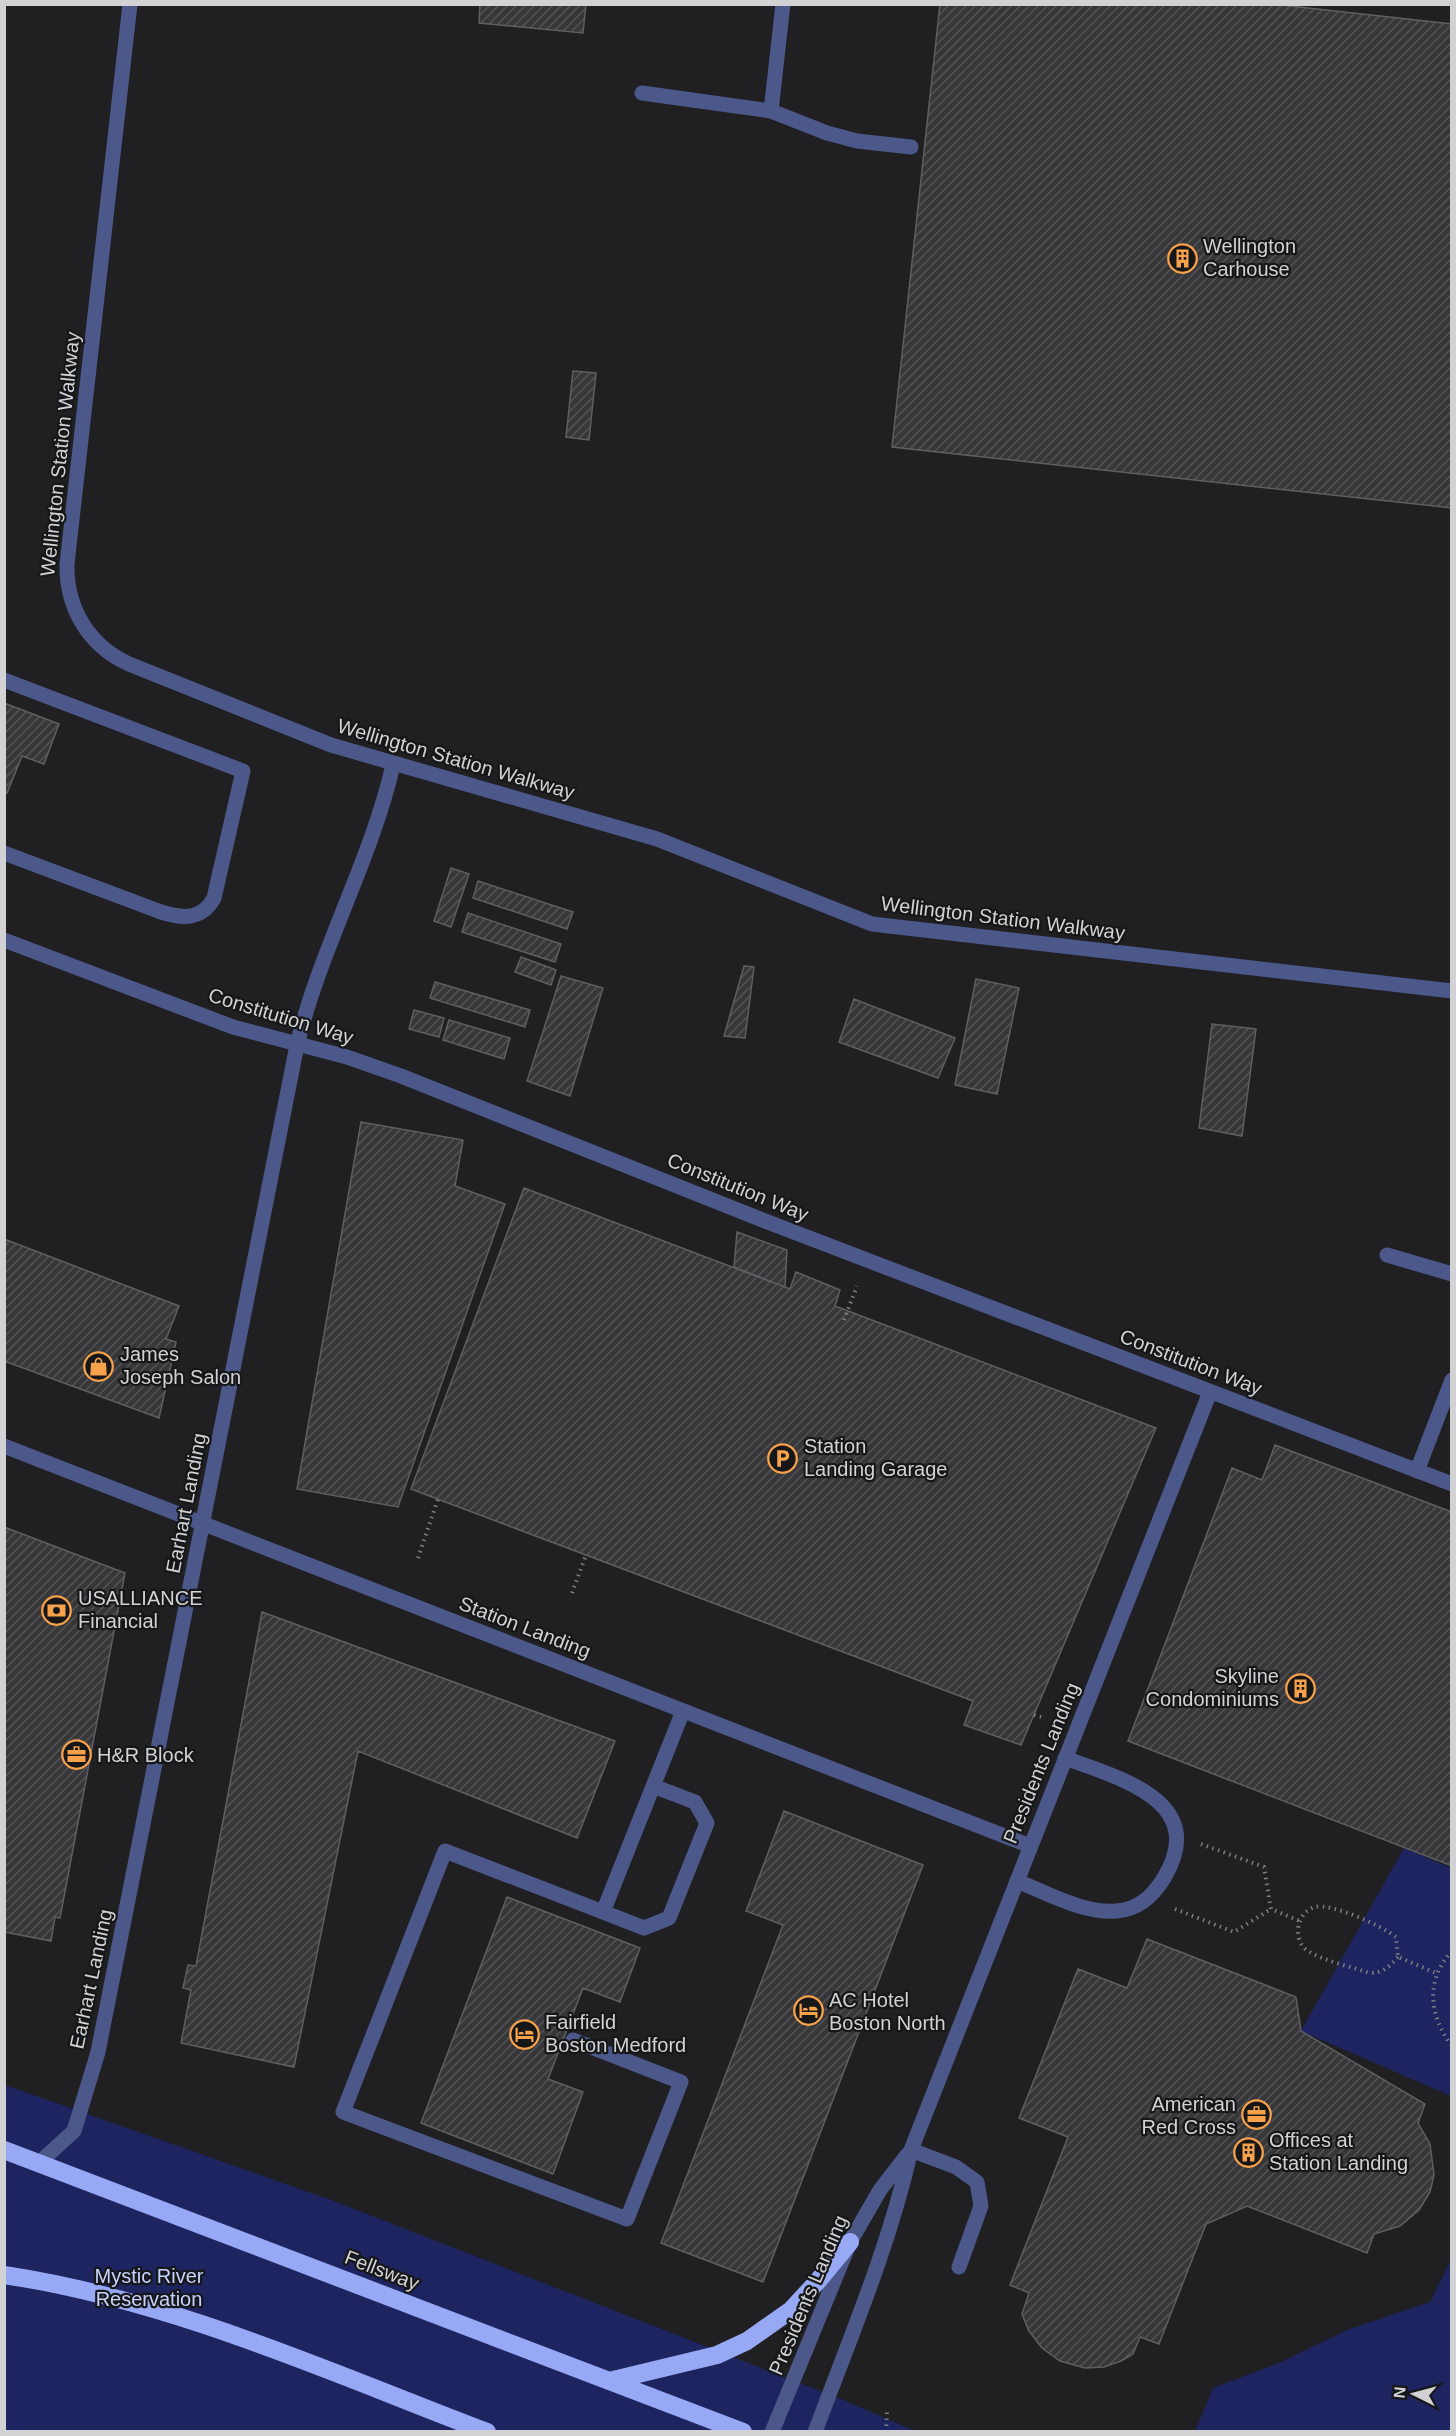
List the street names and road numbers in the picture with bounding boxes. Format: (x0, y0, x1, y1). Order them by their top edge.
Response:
street label: Wellington Station Walkway (36, 331, 84, 577)
street label: Wellington Station Walkway (335, 715, 577, 803)
street label: Wellington Station Walkway (880, 892, 1126, 944)
street label: Constitution Way (206, 983, 356, 1049)
street label: Constitution Way (664, 1149, 812, 1225)
street label: Constitution Way (1117, 1325, 1265, 1399)
street label: Earhart Landing (162, 1431, 210, 1575)
street label: Station Landing (456, 1592, 594, 1662)
street label: Presidents Landing (999, 1679, 1083, 1847)
street label: Earhart Landing (65, 1907, 117, 2051)
street label: Presidents Landing (764, 2212, 852, 2378)
street label: Fellsway (342, 2246, 422, 2294)

